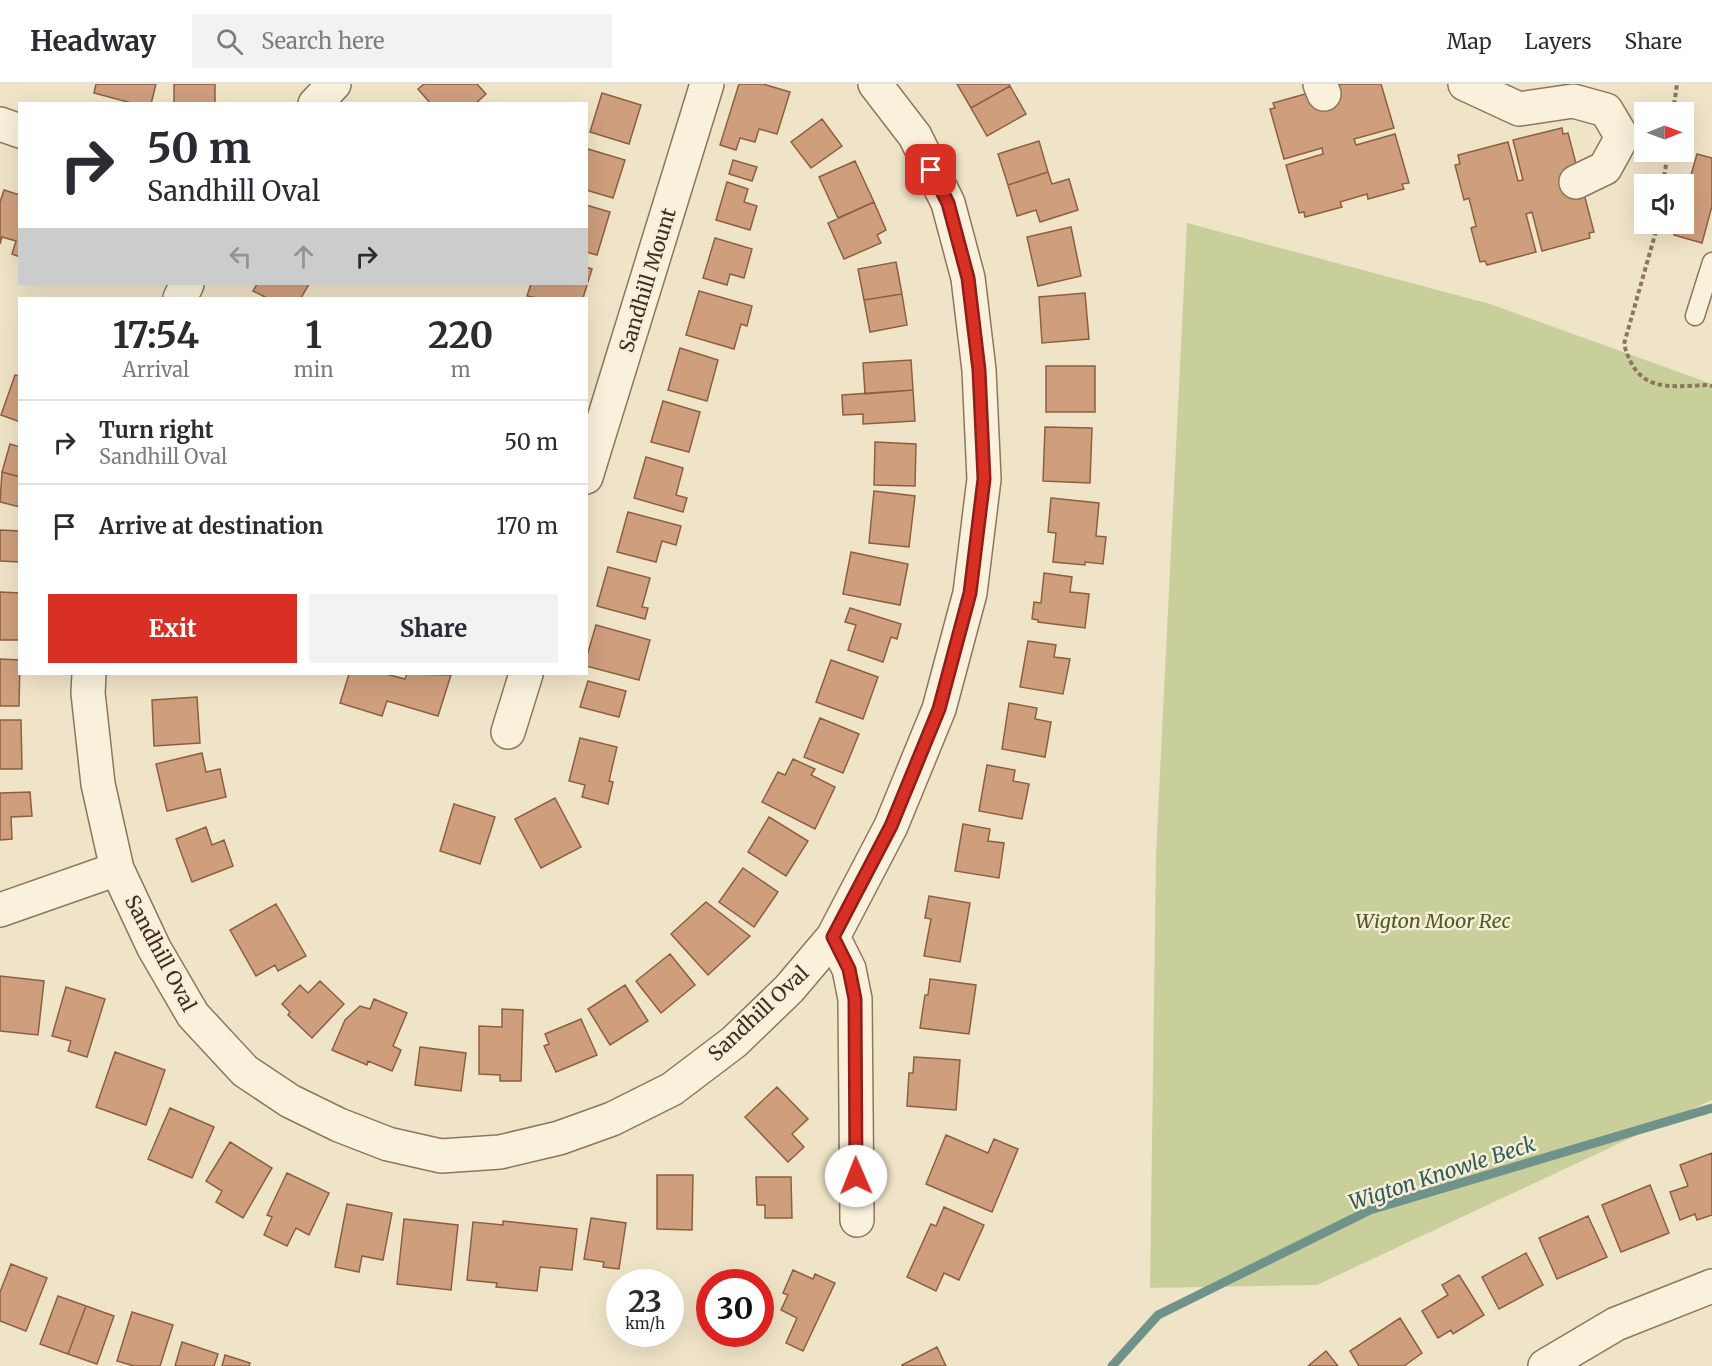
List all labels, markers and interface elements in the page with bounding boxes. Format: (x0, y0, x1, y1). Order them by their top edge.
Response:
search box (192, 14, 612, 68)
text: Headway (30, 23, 156, 59)
icon: search (213, 25, 246, 58)
text: Search here (261, 27, 385, 55)
text: Map (1447, 28, 1492, 55)
text: Layers (1525, 28, 1592, 55)
text: Share (1625, 28, 1682, 55)
north arrow (1634, 102, 1694, 162)
map controls (1634, 102, 1694, 234)
text: 50 m (147, 122, 251, 174)
icon: right (48, 126, 126, 204)
pin (905, 144, 956, 195)
icon: arrive (914, 153, 947, 186)
text: Sandhill Oval (147, 174, 320, 208)
button: sound (1634, 174, 1694, 234)
street label: Sandhill Mount (613, 205, 681, 355)
icon: left (224, 240, 257, 273)
icon: ahead (287, 240, 320, 273)
icon: right (350, 240, 383, 273)
text: 17:54 (113, 313, 199, 358)
text: 1 (305, 313, 322, 358)
text: 220 (428, 313, 493, 358)
text: Arrival (123, 357, 189, 382)
text: min (294, 357, 333, 382)
text: m (451, 357, 471, 382)
text: Turn right (99, 416, 213, 444)
icon: right (48, 426, 81, 459)
text: 50 m (504, 428, 558, 456)
text: Sandhill Oval (99, 444, 227, 469)
icon: arrive (48, 510, 81, 543)
text: Arrive at destination (99, 512, 323, 540)
text: 170 m (496, 512, 558, 540)
button: Exit (48, 594, 297, 663)
button: Share (309, 594, 558, 663)
street label: Sandhill Oval (120, 891, 202, 1015)
park label: Wigton Moor Rec (1355, 908, 1511, 933)
street label: Sandhill Oval (703, 960, 813, 1066)
water label: Wigton Knowle Beck (1345, 1130, 1539, 1216)
position arrow (824, 1144, 888, 1208)
speed limit sign: 30 (696, 1269, 774, 1347)
text: 23 (628, 1282, 662, 1320)
text: km/h (625, 1314, 665, 1333)

